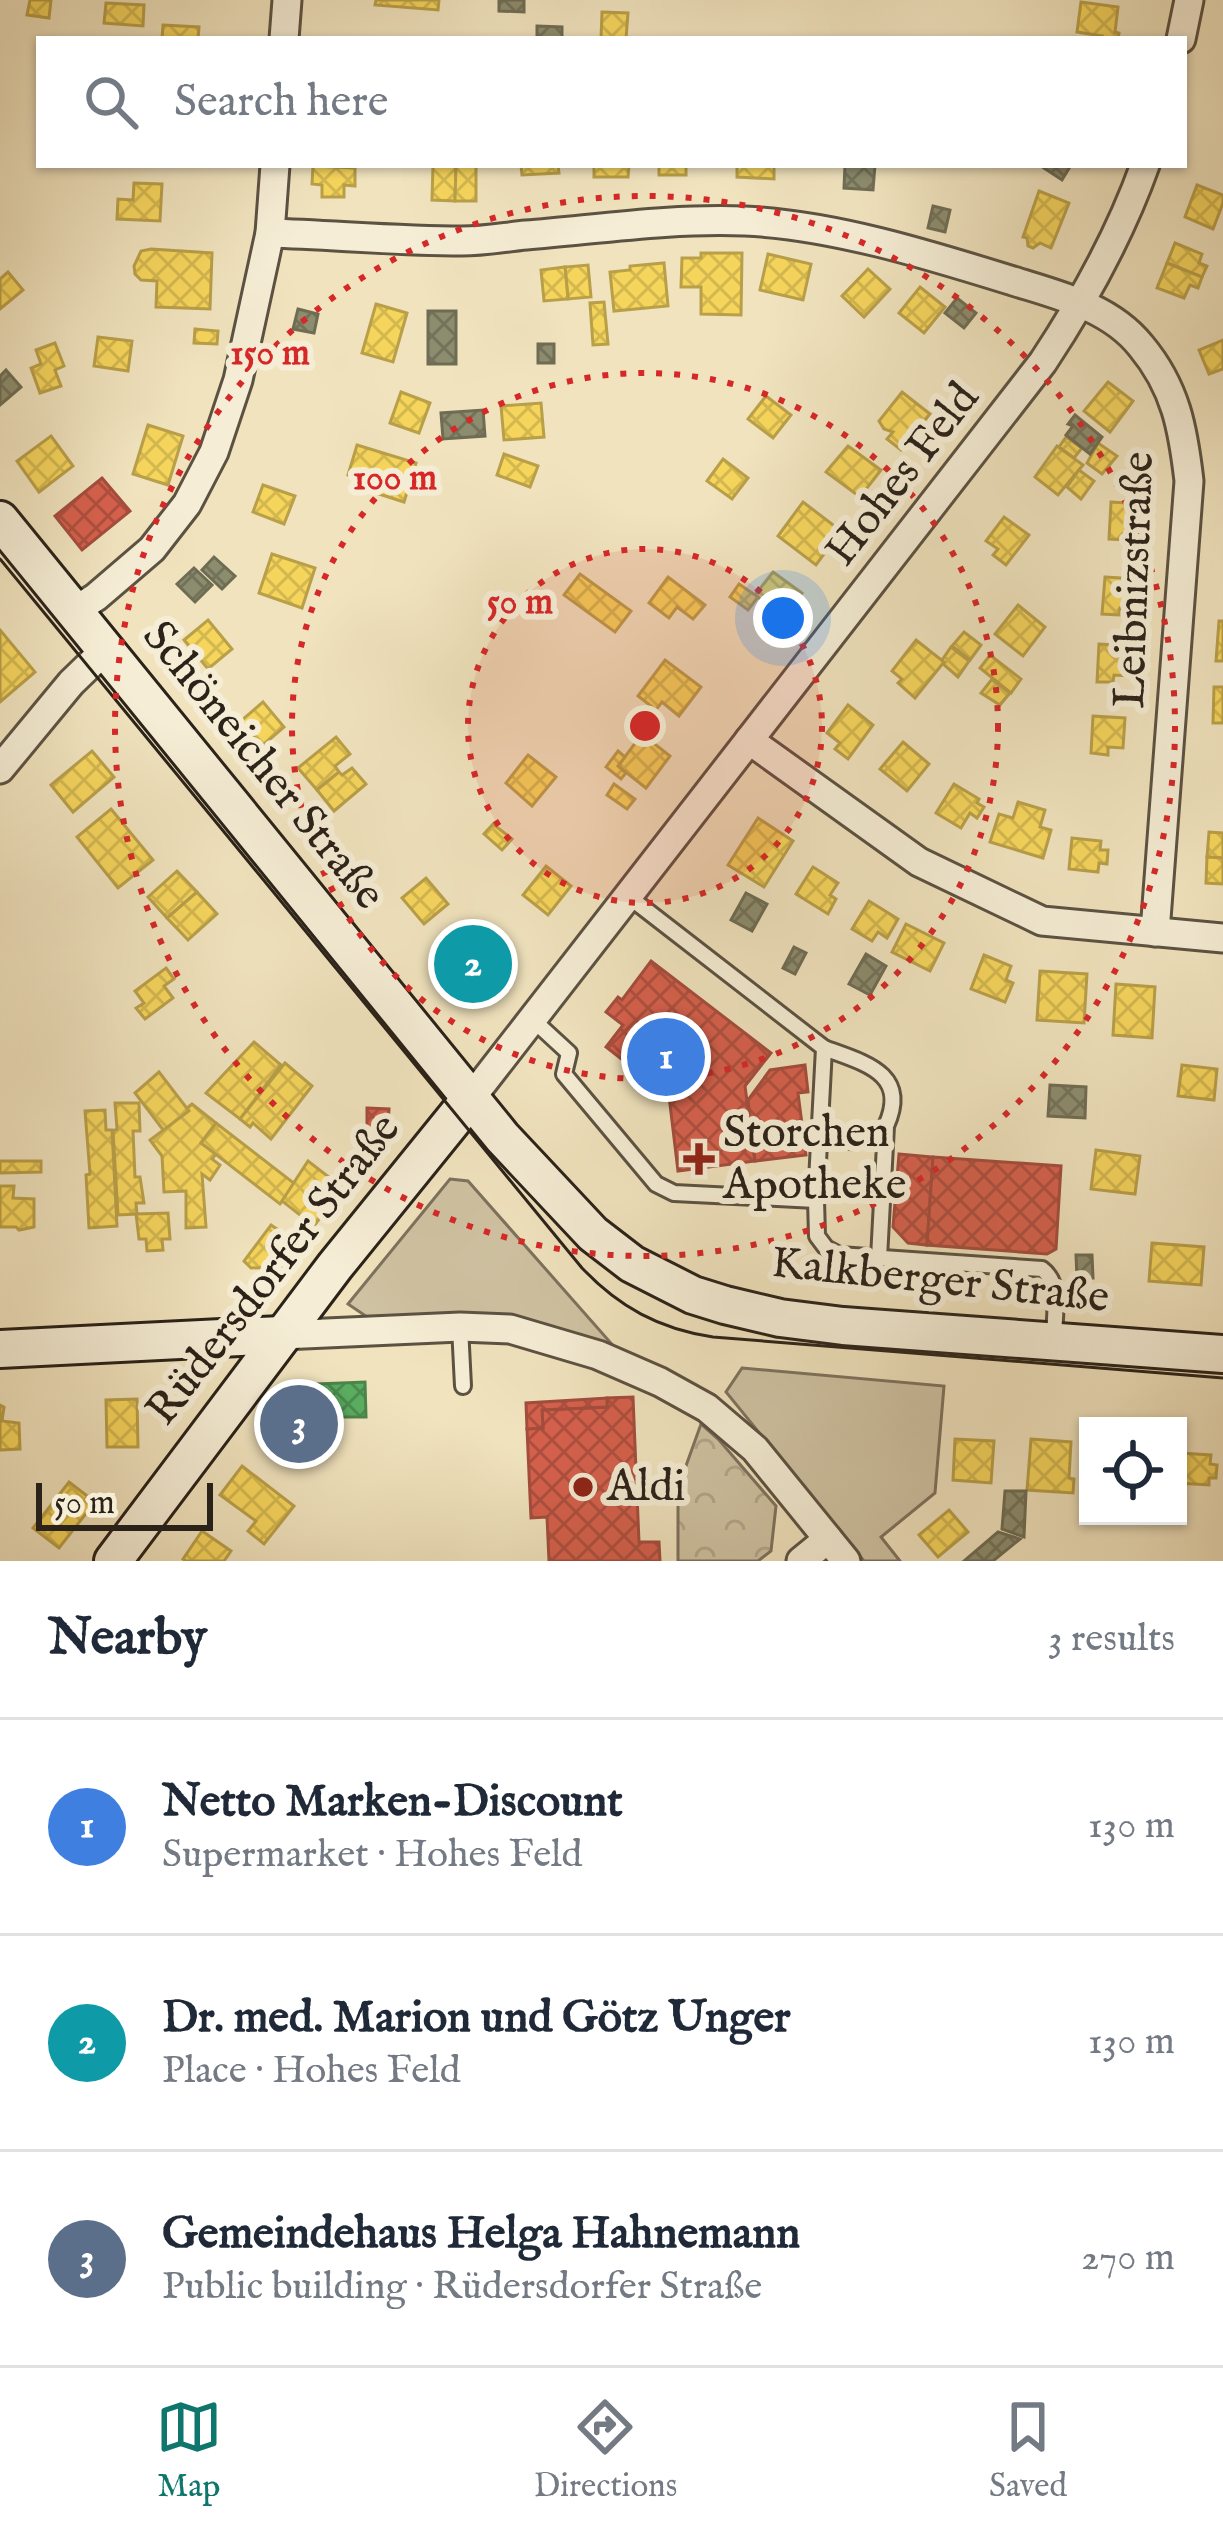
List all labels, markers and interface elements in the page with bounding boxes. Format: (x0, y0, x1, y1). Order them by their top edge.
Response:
search box (36, 36, 1187, 168)
icon: search (78, 69, 144, 135)
text: Search here (174, 74, 388, 131)
text: 150 m (230, 331, 310, 377)
street label: Hohes Feld (814, 371, 993, 578)
street label: Leibnizstraße (1102, 451, 1168, 709)
text: 100 m (353, 456, 437, 502)
text: 50 m (487, 580, 553, 626)
your location (753, 588, 813, 648)
street label: Schöneicher Straße (129, 610, 397, 922)
centre of rings (624, 705, 666, 747)
pin: 2 (434, 919, 512, 1009)
pin: 1 (627, 1012, 705, 1102)
street label: Rüdersdorfer Straße (134, 1103, 414, 1437)
place label: Storchen Apotheke (722, 1105, 906, 1214)
marker: Storchen Apotheke (686, 1146, 712, 1172)
street label: Kalkberger Straße (768, 1235, 1112, 1327)
pin: 3 (260, 1379, 338, 1469)
map controls (1079, 1417, 1187, 1525)
button: locate (1079, 1417, 1187, 1525)
place label: Aldi (606, 1459, 686, 1516)
marker: Aldi (570, 1474, 596, 1500)
scale bar (36, 1477, 213, 1530)
text: 50 m (54, 1483, 115, 1525)
text: Nearby (48, 1607, 207, 1672)
text: 3 results (1048, 1615, 1175, 1664)
text: Netto Marken-Discount (162, 1774, 623, 1831)
text: 1 (80, 1802, 94, 1851)
text: 130 m (1088, 1802, 1175, 1851)
text: Supermarket · Hohes Feld (162, 1831, 582, 1880)
text: Dr. med. Marion und Götz Unger (162, 1990, 791, 2047)
text: 2 (78, 2018, 96, 2067)
text: 130 m (1088, 2018, 1175, 2067)
text: Place · Hohes Feld (162, 2047, 461, 2096)
text: Gemeindehaus Helga Hahnemann (162, 2206, 800, 2263)
text: 3 (80, 2234, 94, 2283)
text: 270 m (1081, 2234, 1175, 2283)
text: Public building · Rüdersdorfer Straße (162, 2263, 762, 2312)
tab: Map (156, 2394, 222, 2508)
tab: Directions (534, 2394, 677, 2508)
tab: Saved (989, 2394, 1067, 2508)

